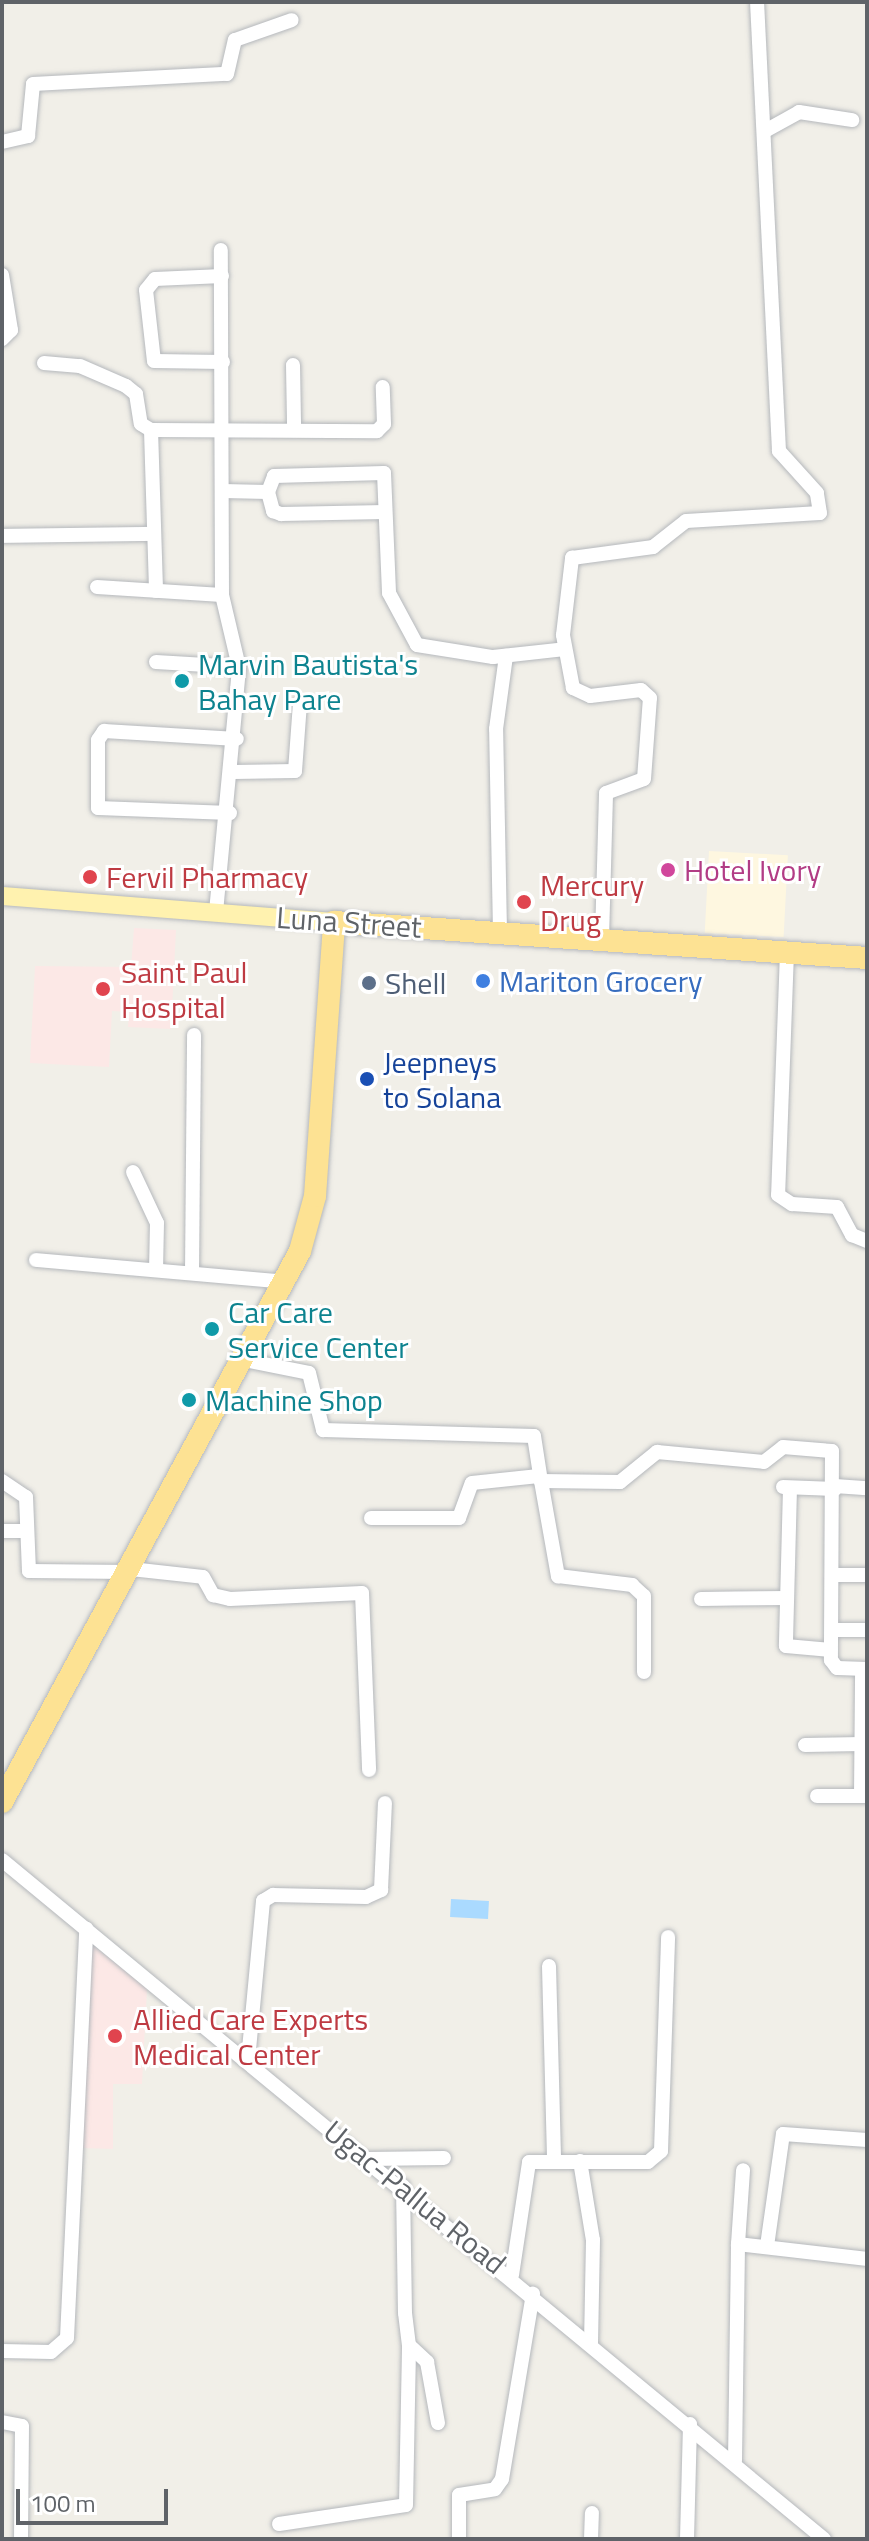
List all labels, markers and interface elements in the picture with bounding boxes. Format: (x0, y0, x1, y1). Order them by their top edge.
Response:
place label: Marvin Bautista's Bahay Pare (198, 646, 418, 716)
marker: Marvin Bautista's Bahay Pare (173, 672, 191, 690)
place label: Hotel Ivory (684, 852, 821, 888)
place label: Fervil Pharmacy (106, 859, 308, 895)
marker: Hotel Ivory (659, 861, 677, 879)
place label: Mercury Drug (540, 867, 644, 938)
marker: Fervil Pharmacy (81, 868, 99, 886)
marker: Mercury Drug (515, 893, 533, 911)
street label: Luna Street (275, 899, 423, 945)
place label: Saint Paul Hospital (121, 954, 248, 1024)
place label: Mariton Grocery (499, 963, 703, 999)
place label: Shell (385, 965, 446, 1001)
marker: Mariton Grocery (474, 972, 492, 990)
marker: Shell (360, 974, 378, 992)
marker: Saint Paul Hospital (92, 978, 114, 1000)
place label: Jeepneys to Solana (383, 1044, 501, 1114)
marker: Jeepneys to Solana (358, 1070, 376, 1088)
place label: Car Care Service Center (228, 1294, 409, 1364)
marker: Car Care Service Center (203, 1320, 221, 1338)
place label: Machine Shop (205, 1382, 383, 1418)
marker: Machine Shop (180, 1391, 198, 1409)
place label: Allied Care Experts Medical Center (133, 2001, 368, 2072)
marker: Allied Care Experts Medical Center (104, 2025, 126, 2047)
street label: Ugac-Pallua Road (317, 2113, 513, 2281)
scale bar (20, 2473, 172, 2523)
text: 100 m (30, 2485, 96, 2521)

